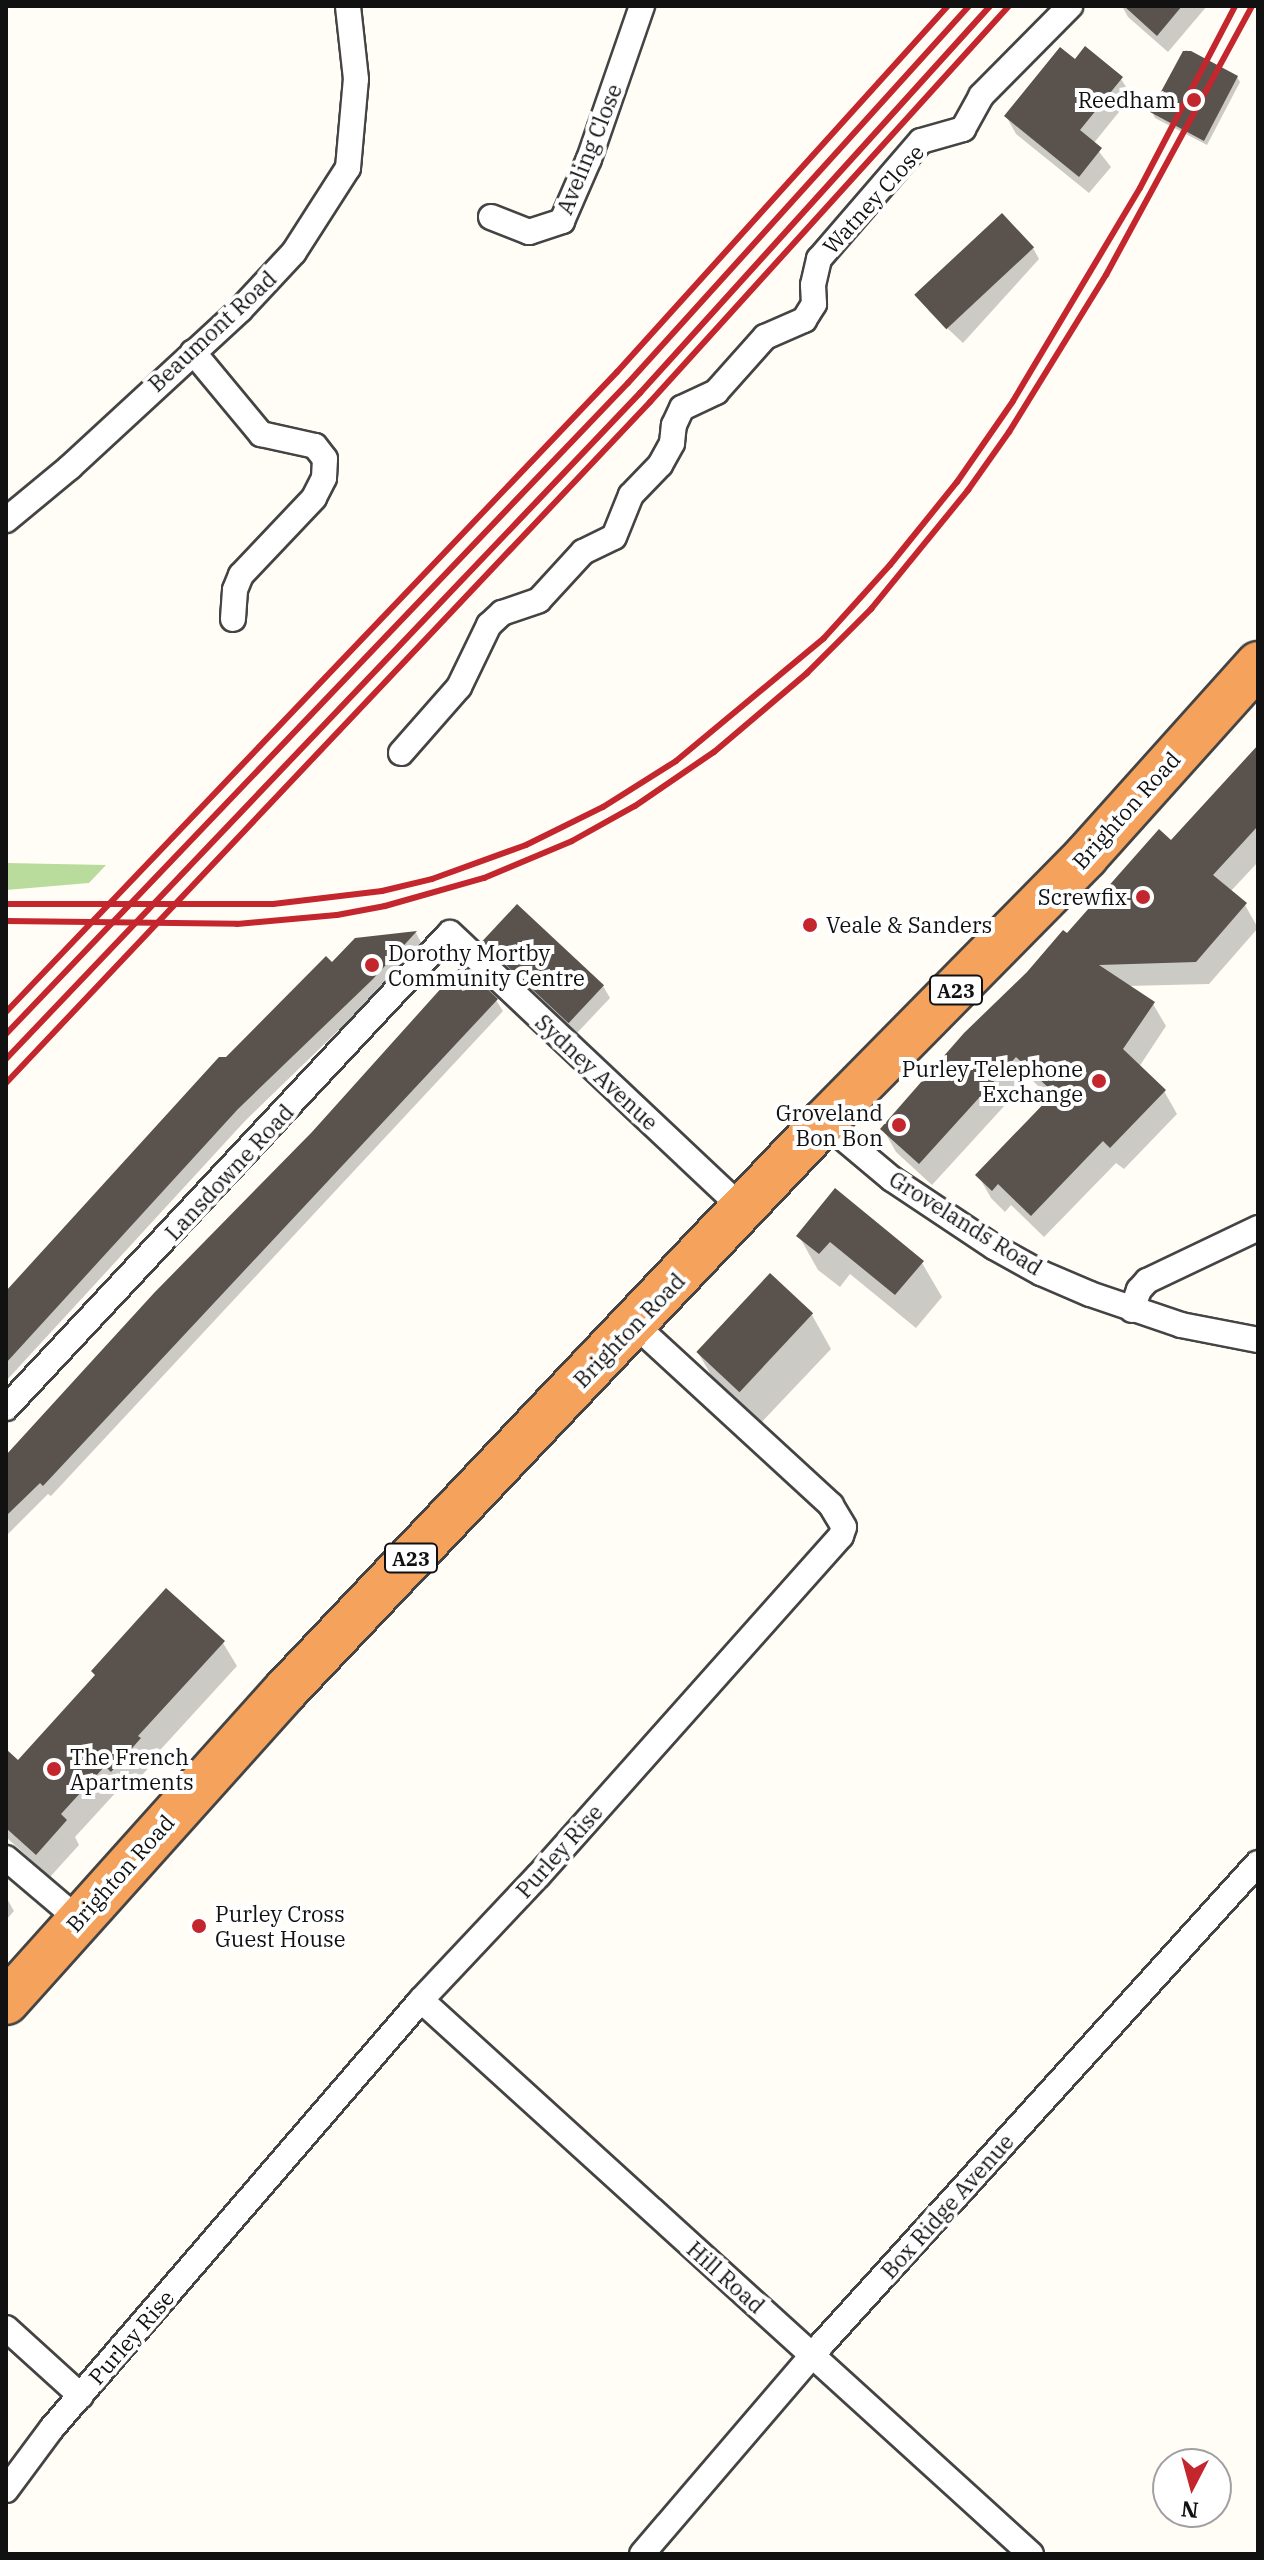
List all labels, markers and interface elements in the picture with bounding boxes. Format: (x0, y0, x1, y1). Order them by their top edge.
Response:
street label: Aveling Close (551, 80, 627, 218)
place label: Reedham (1078, 87, 1176, 113)
marker: Reedham (1183, 89, 1205, 111)
street label: Watney Close (817, 139, 929, 259)
street label: Beaumont Road (143, 265, 281, 397)
street label: Brighton Road (1066, 746, 1186, 874)
place label: Screwfix (1038, 884, 1127, 910)
marker: Screwfix (1134, 888, 1152, 906)
place label: Veale & Sanders (826, 912, 992, 938)
marker: Veale & Sanders (801, 916, 819, 934)
place label: Dorothy Mortby Community Centre (388, 939, 585, 990)
marker: Dorothy Mortby Community Centre (363, 956, 381, 974)
road number: A23 (928, 974, 984, 1006)
street label: Sydney Avenue (530, 1009, 664, 1135)
place label: Purley Telephone Exchange (902, 1055, 1083, 1106)
marker: Purley Telephone Exchange (1090, 1072, 1108, 1090)
street label: Lansdowne Road (159, 1099, 299, 1245)
place label: Groveland Bon Bon (776, 1099, 883, 1150)
marker: Groveland Bon Bon (890, 1116, 908, 1134)
street label: Grovelands Road (885, 1165, 1047, 1281)
street label: Brighton Road (568, 1267, 690, 1393)
road number: A23 (383, 1542, 439, 1574)
place label: The French Apartments (70, 1743, 194, 1794)
marker: The French Apartments (45, 1760, 63, 1778)
street label: Purley Rise (510, 1799, 608, 1903)
street label: Brighton Road (60, 1809, 180, 1937)
place label: Purley Cross Guest House (215, 1900, 346, 1952)
marker: Purley Cross Guest House (190, 1917, 208, 1935)
street label: Box Ridge Avenue (875, 2128, 1019, 2284)
street label: Hill Road (682, 2235, 770, 2319)
street label: Purley Rise (83, 2284, 179, 2390)
north arrow (1152, 2448, 1232, 2528)
text: N (1179, 2495, 1200, 2526)

